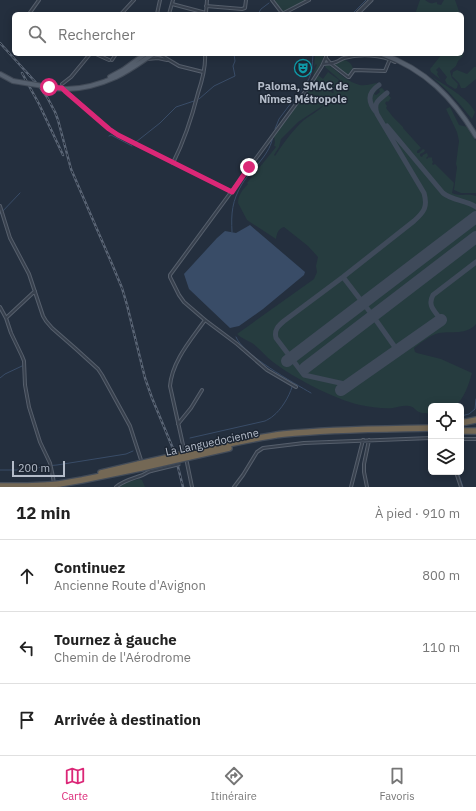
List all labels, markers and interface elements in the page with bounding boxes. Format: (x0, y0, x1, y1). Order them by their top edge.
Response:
search box (12, 12, 464, 56)
icon: search (26, 23, 48, 45)
text: Rechercher (58, 25, 135, 44)
theatre icon: Paloma, SMAC de Nîmes Métropole (293, 58, 313, 78)
route start (40, 78, 58, 96)
place label: Paloma, SMAC de Nîmes Métropole (258, 79, 348, 106)
route end (240, 158, 258, 176)
map controls (428, 403, 464, 475)
button: locate (428, 403, 464, 439)
street label: La Languedocienne (164, 425, 260, 459)
button: layers (428, 439, 464, 475)
scale bar (12, 459, 65, 478)
text: 200 m (18, 461, 50, 475)
text: 12 min (16, 502, 71, 524)
text: À pied · 910 m (375, 505, 460, 522)
text: Continuez (54, 558, 125, 577)
icon: ahead (16, 565, 38, 587)
text: 800 m (422, 567, 460, 584)
text: Ancienne Route d'Avignon (54, 577, 206, 594)
text: Tournez à gauche (54, 630, 177, 649)
icon: left (16, 637, 38, 659)
text: 110 m (422, 639, 460, 656)
text: Chemin de l'Aérodrome (54, 649, 191, 666)
icon: arrive (16, 709, 38, 731)
text: Arrivée à destination (54, 710, 201, 729)
tab: Carte (61, 765, 88, 803)
tab: Itinéraire (211, 765, 257, 803)
tab: Favoris (379, 765, 415, 803)

